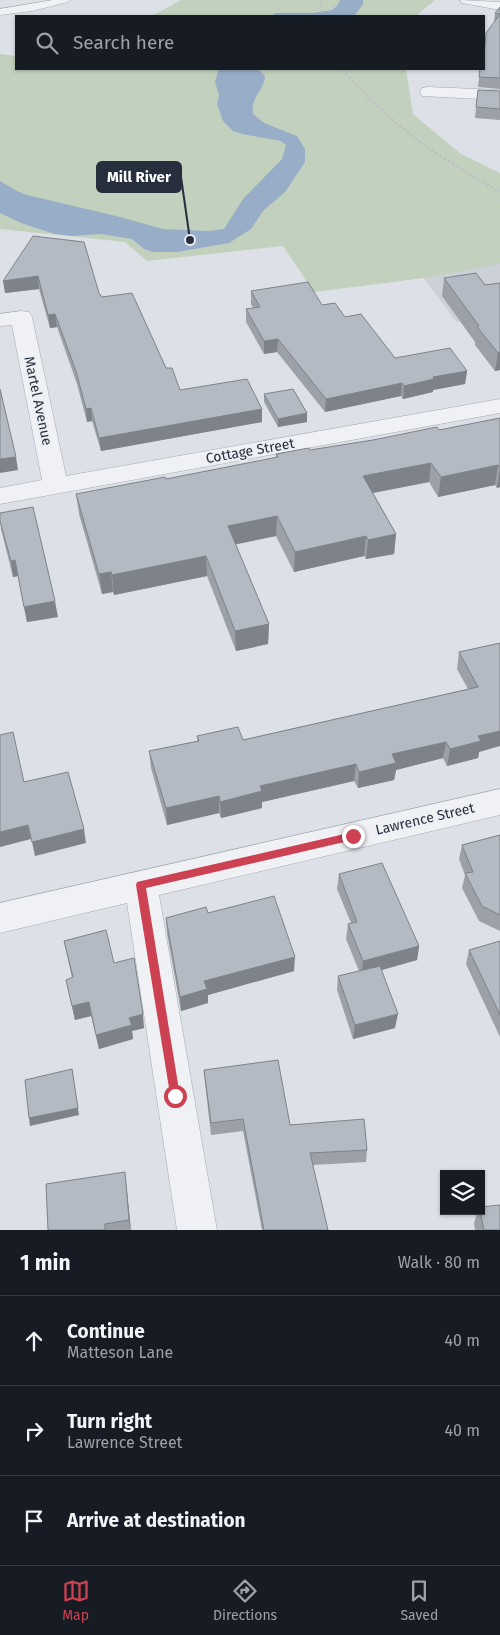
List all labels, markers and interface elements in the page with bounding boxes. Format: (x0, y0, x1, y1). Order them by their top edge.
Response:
search box (15, 15, 485, 70)
icon: search (33, 29, 61, 57)
text: Search here (73, 31, 174, 54)
callout: Mill River (97, 162, 181, 192)
text: Mill River (107, 168, 172, 186)
street label: Martel Avenue (20, 355, 56, 447)
street label: Cottage Street (204, 435, 297, 467)
street label: Lawrence Street (374, 799, 477, 839)
route end (342, 825, 365, 848)
route start (164, 1085, 187, 1108)
map controls (440, 1170, 485, 1215)
button: layers (440, 1170, 485, 1215)
text: 1 min (20, 1250, 71, 1276)
text: Walk · 80 m (398, 1253, 480, 1272)
text: Continue (67, 1320, 145, 1343)
icon: ahead (20, 1327, 48, 1355)
text: 40 m (445, 1331, 480, 1350)
text: Matteson Lane (67, 1343, 173, 1362)
text: Turn right (67, 1410, 152, 1433)
icon: right (20, 1417, 48, 1445)
text: 40 m (445, 1421, 480, 1440)
text: Lawrence Street (67, 1433, 182, 1452)
icon: arrive (20, 1507, 48, 1535)
text: Arrive at destination (67, 1509, 246, 1532)
tab: Map (62, 1577, 90, 1624)
tab: Directions (213, 1577, 277, 1624)
tab: Saved (400, 1577, 438, 1624)

